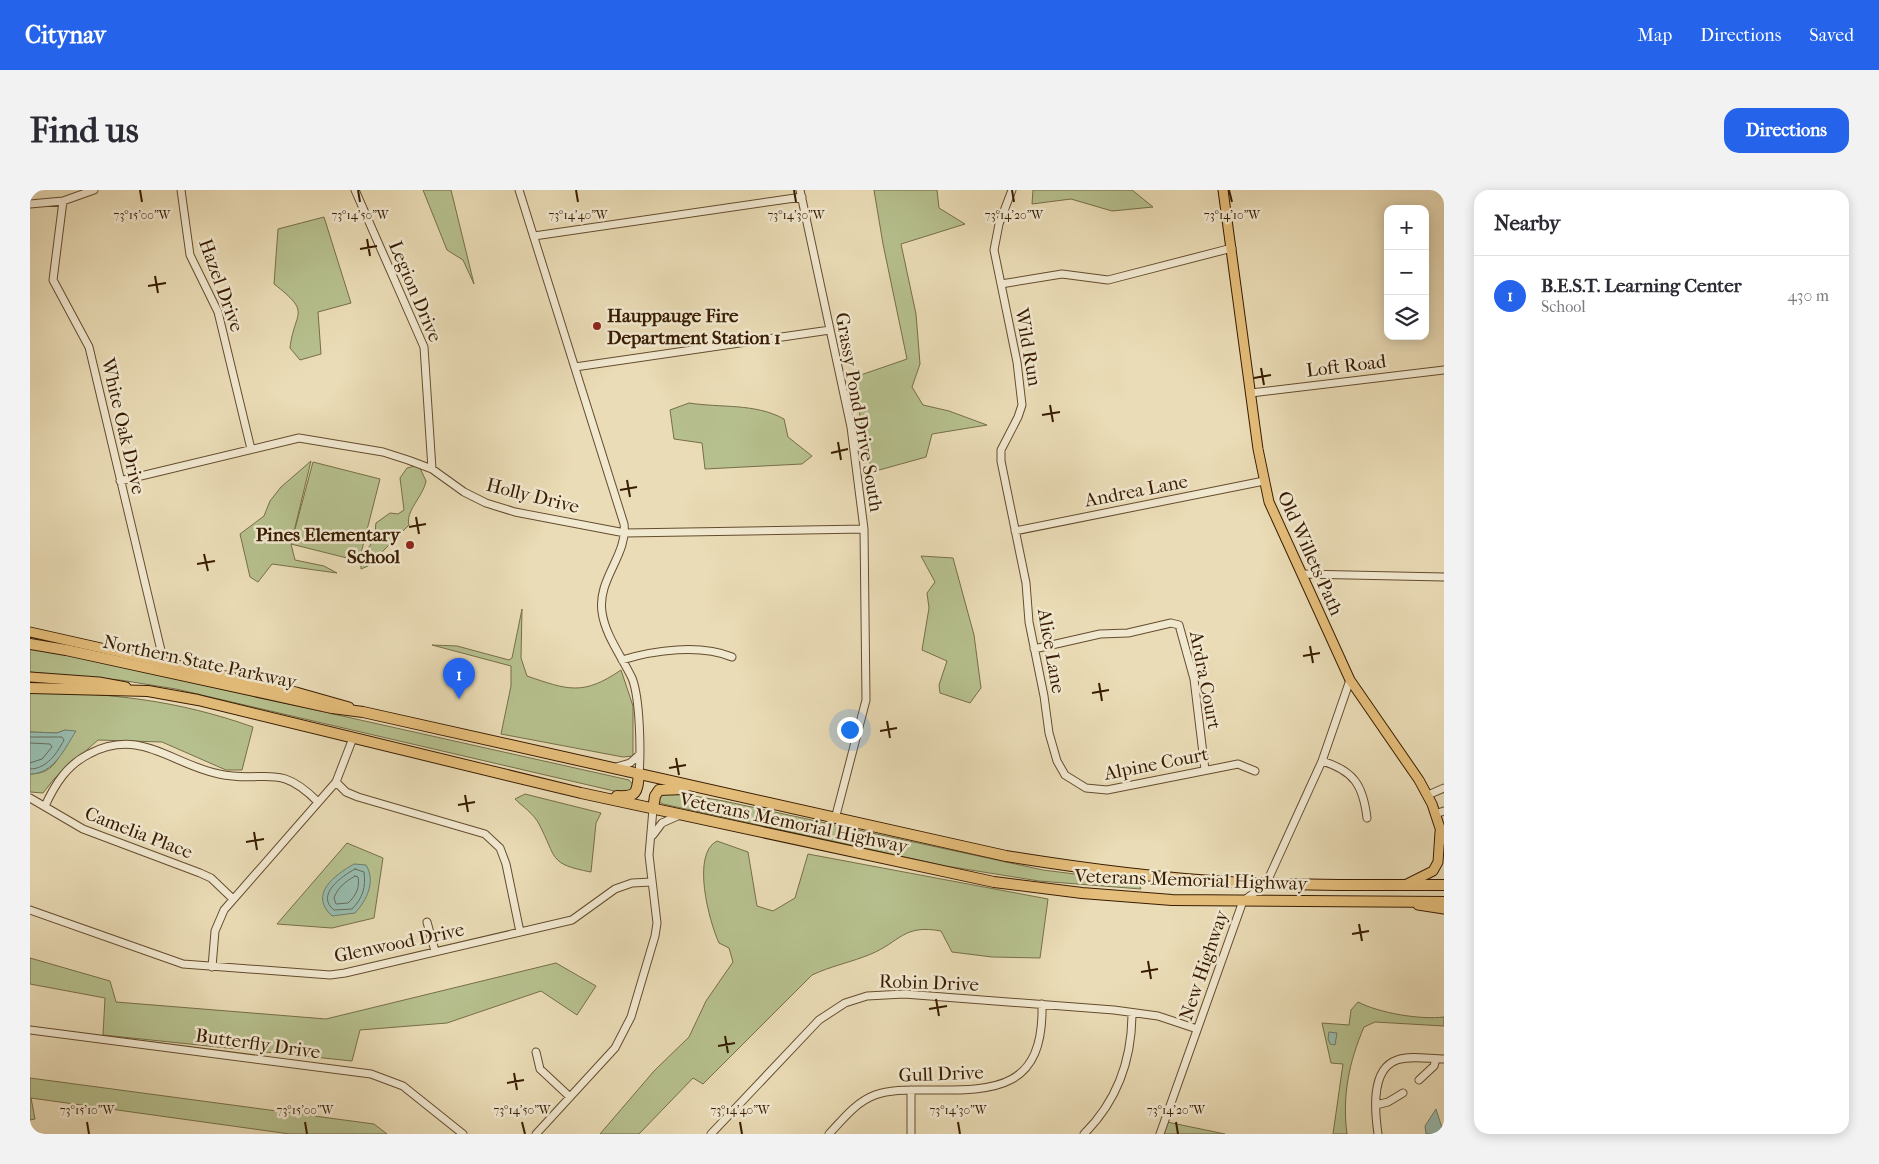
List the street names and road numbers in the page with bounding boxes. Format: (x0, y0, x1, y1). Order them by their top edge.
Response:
street label: Hazel Drive (194, 236, 248, 335)
street label: Legion Drive (384, 238, 446, 345)
street label: Wild Run (1010, 305, 1046, 388)
street label: Grassy Pond Drive South (831, 311, 887, 514)
street label: Loft Road (1305, 350, 1388, 382)
street label: White Oak Drive (96, 355, 149, 497)
street label: Andrea Lane (1082, 470, 1190, 512)
street label: Holly Drive (484, 474, 582, 518)
street label: Old Willets Path (1273, 488, 1347, 619)
street label: Alice Lane (1033, 606, 1069, 695)
street label: Ardra Court (1185, 628, 1225, 731)
street label: Northern State Parkway (101, 631, 300, 693)
street label: Alpine Court (1101, 743, 1210, 785)
street label: Veterans Memorial Highway (677, 788, 911, 858)
street label: Camelia Place (82, 802, 196, 864)
street label: Veterans Memorial Highway (1073, 865, 1309, 895)
street label: New Highway (1175, 907, 1233, 1023)
street label: Glenwood Drive (332, 918, 466, 968)
street label: Robin Drive (879, 970, 979, 996)
street label: Butterfly Drive (194, 1024, 322, 1064)
street label: Gull Drive (898, 1062, 984, 1086)

